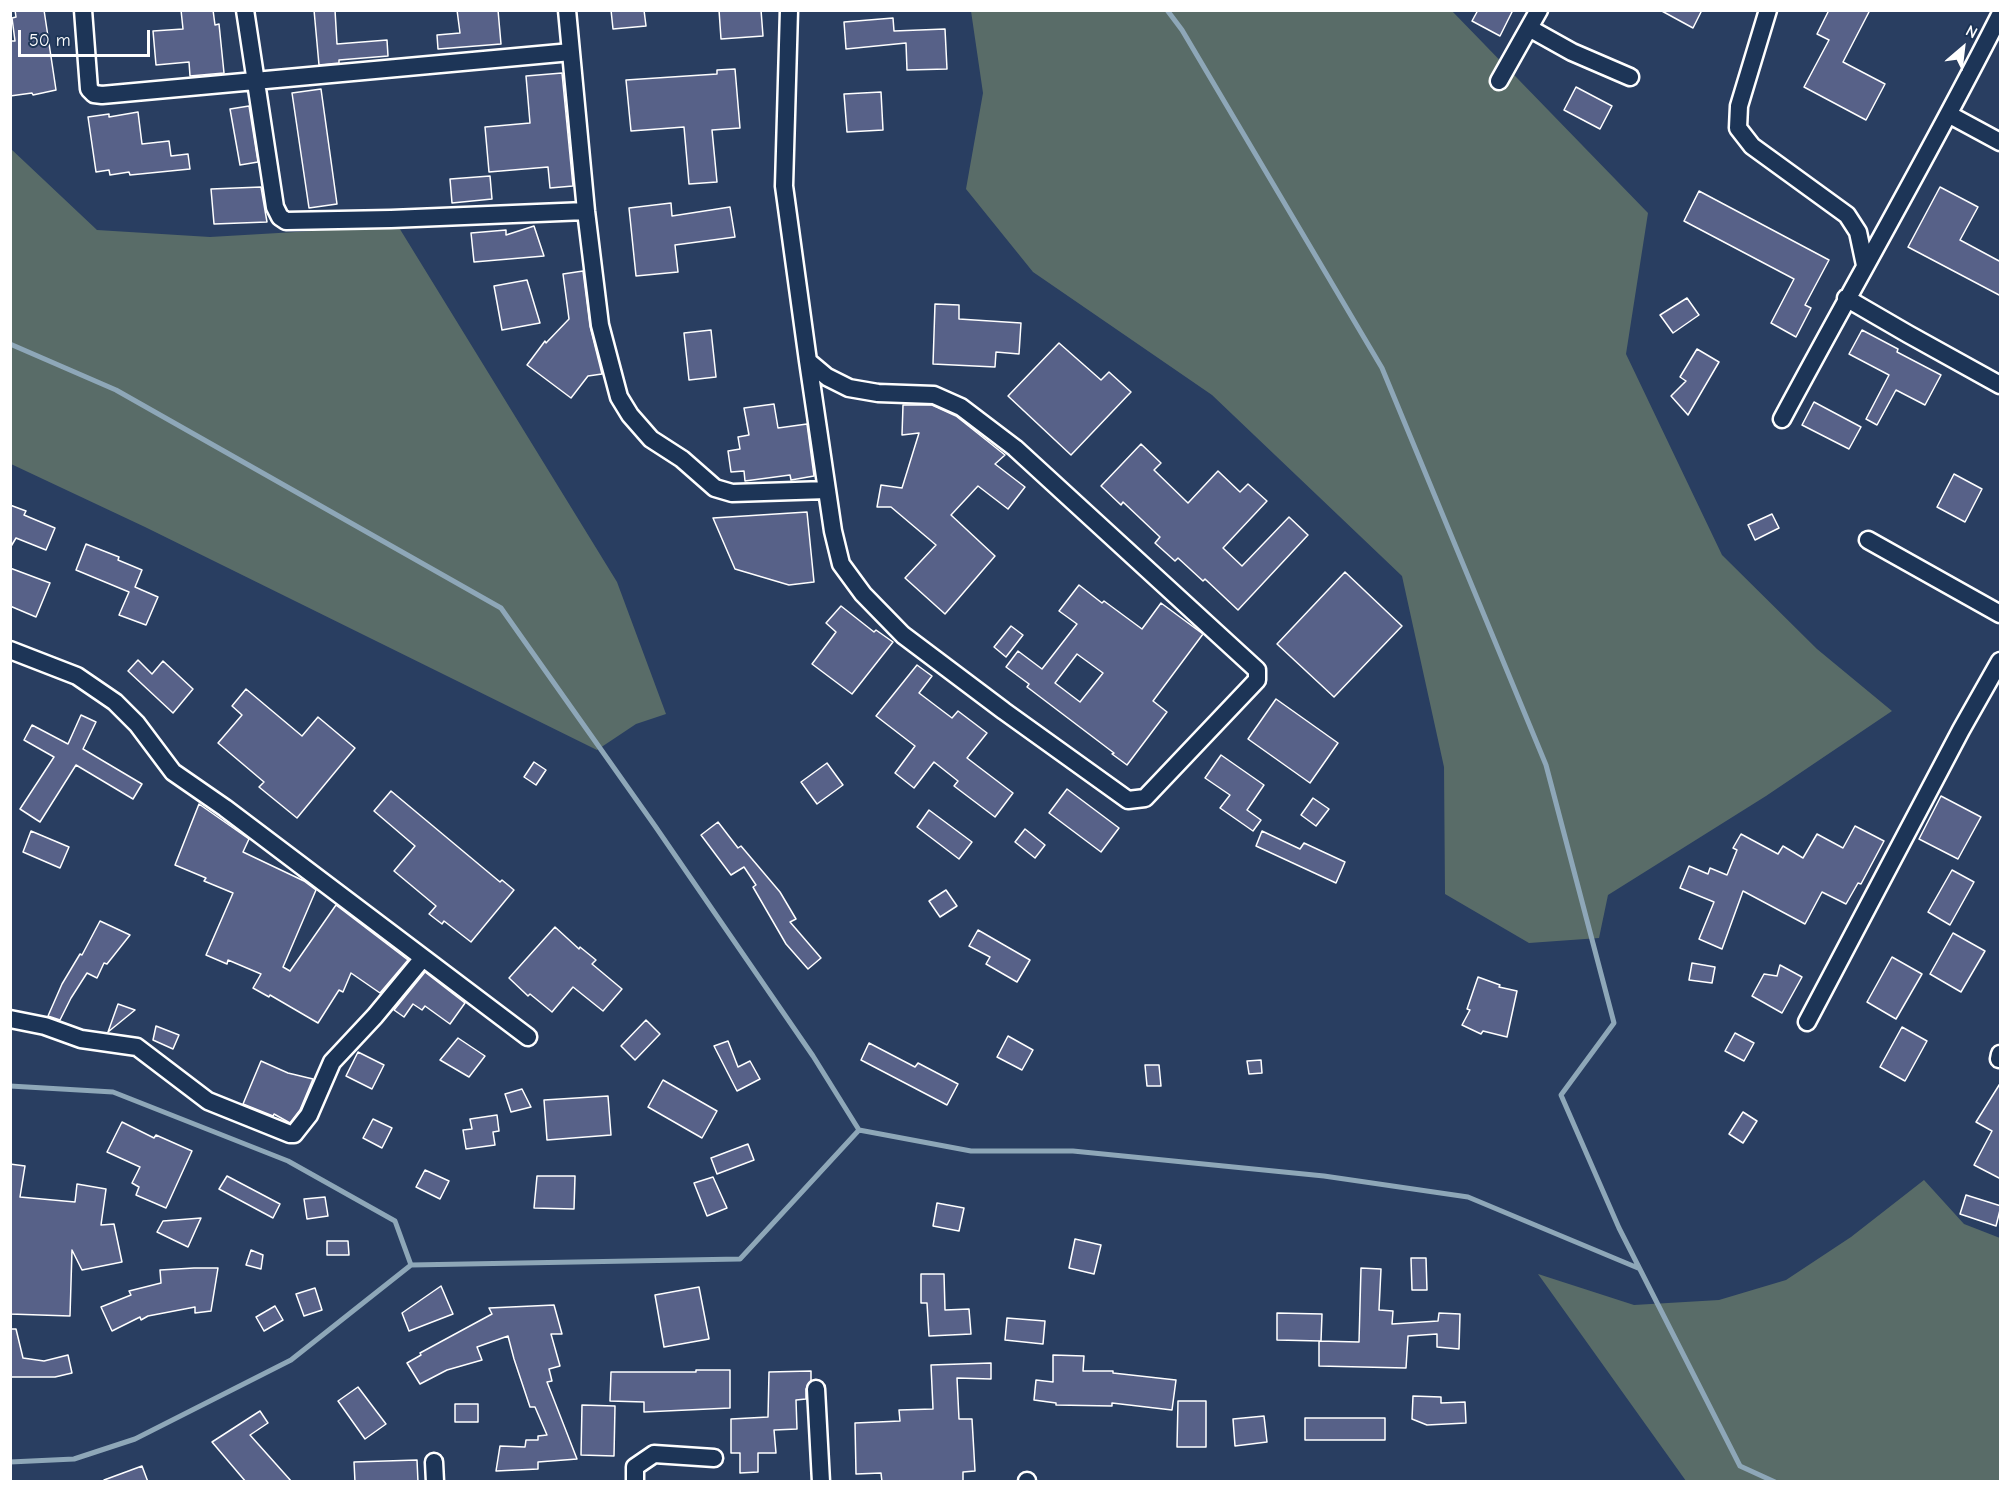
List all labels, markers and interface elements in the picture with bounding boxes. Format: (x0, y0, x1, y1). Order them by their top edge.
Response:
scale bar (21, 18, 153, 56)
north arrow (1933, 18, 1993, 78)
text: N (1963, 22, 1980, 43)
text: 50 m (29, 30, 71, 51)

